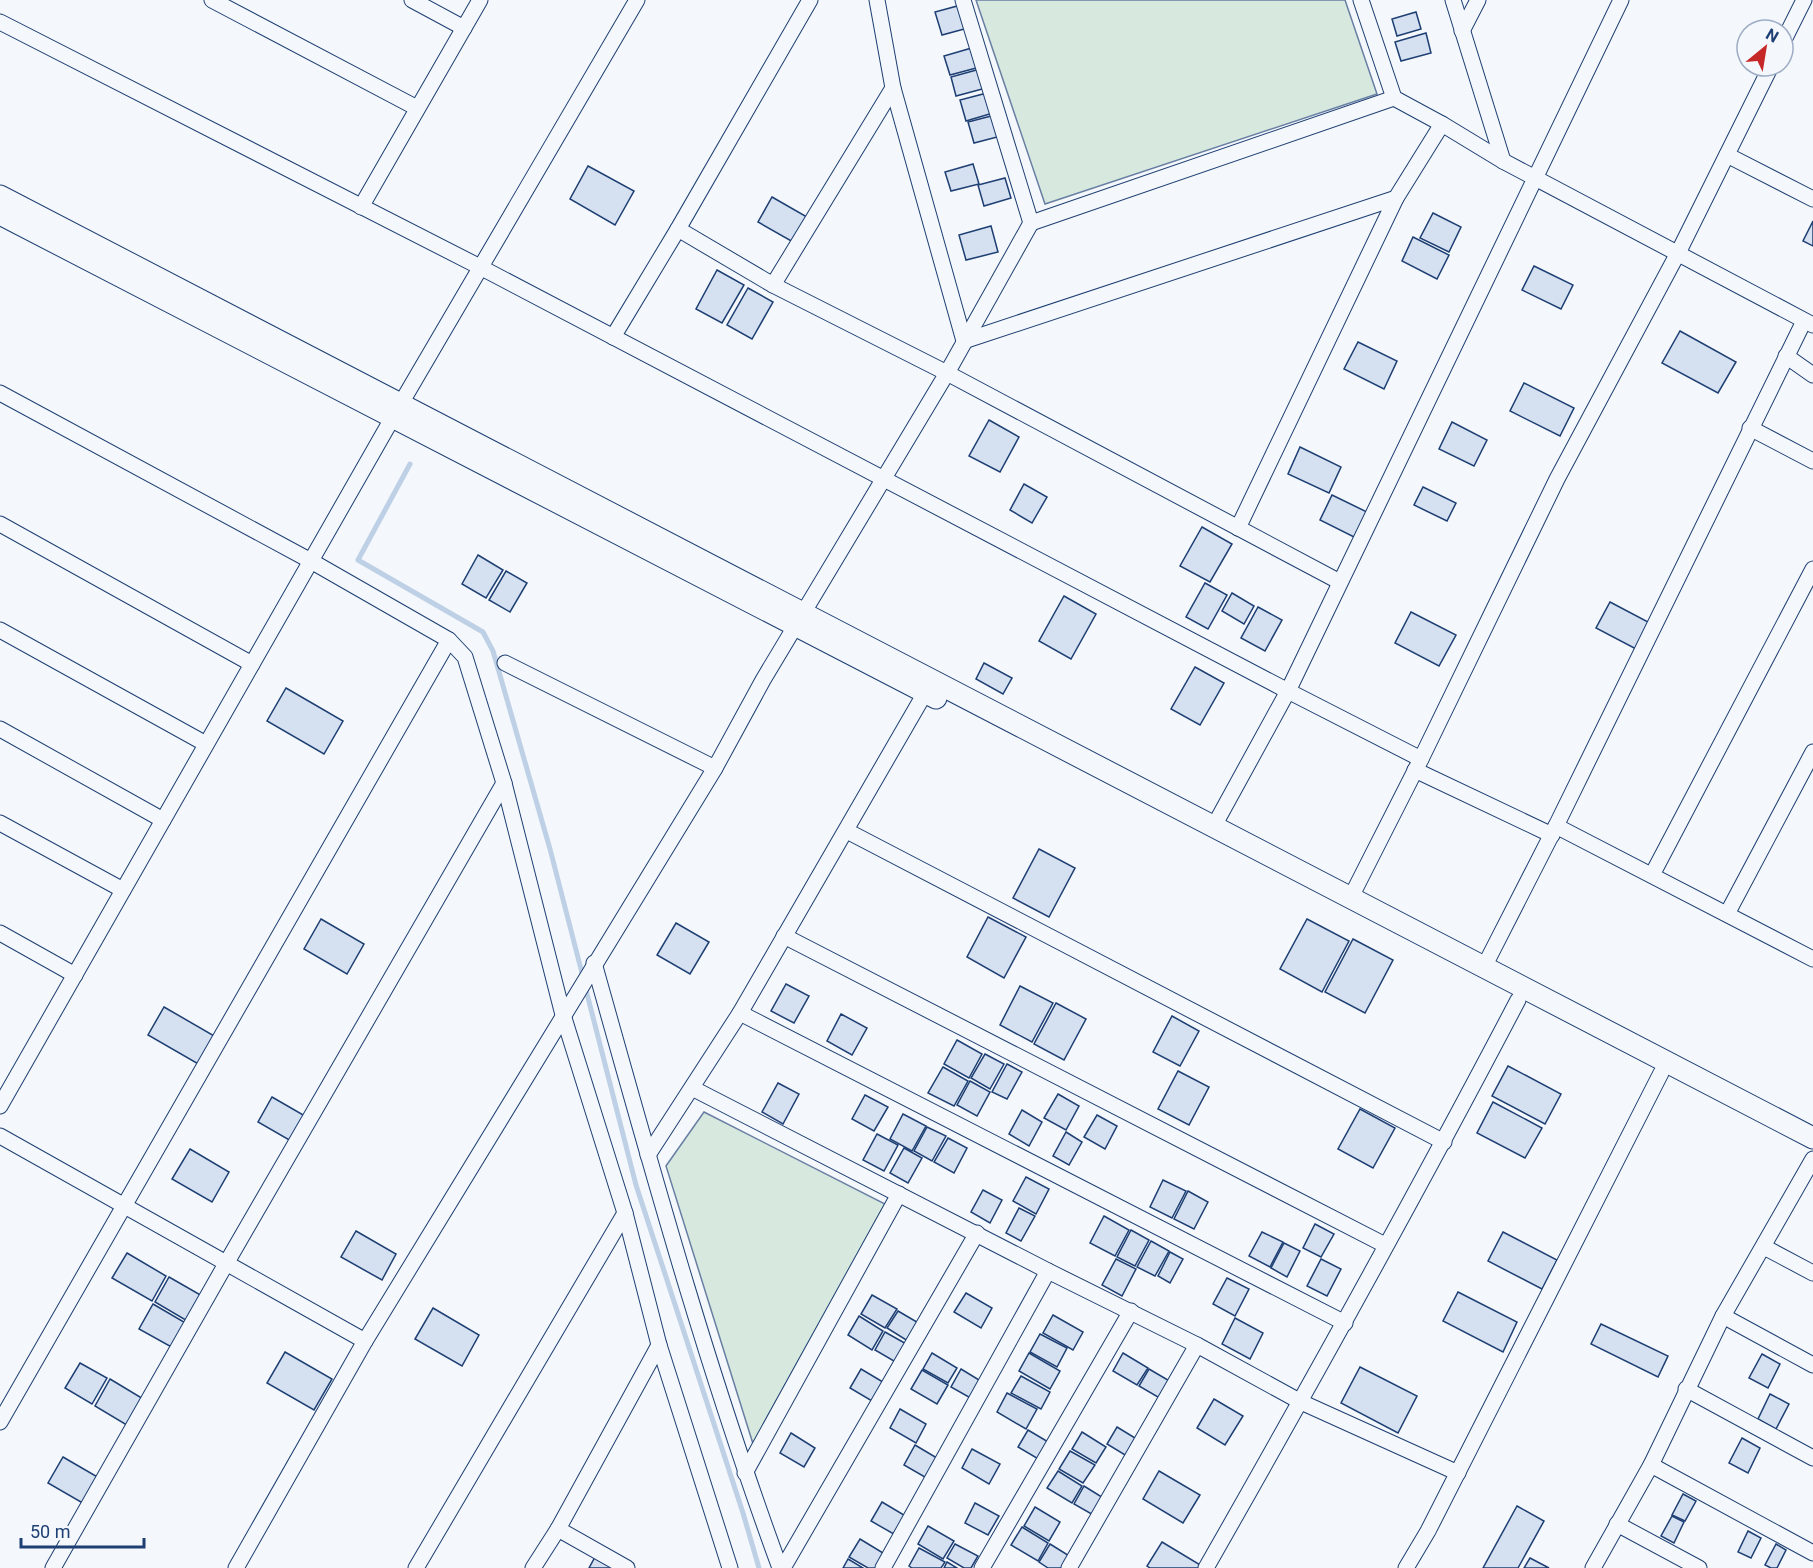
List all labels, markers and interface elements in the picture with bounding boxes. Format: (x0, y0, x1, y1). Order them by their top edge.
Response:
north arrow (1735, 18, 1795, 78)
text: N (1763, 24, 1782, 46)
scale bar (21, 1511, 144, 1549)
text: 50 m (30, 1521, 70, 1542)

